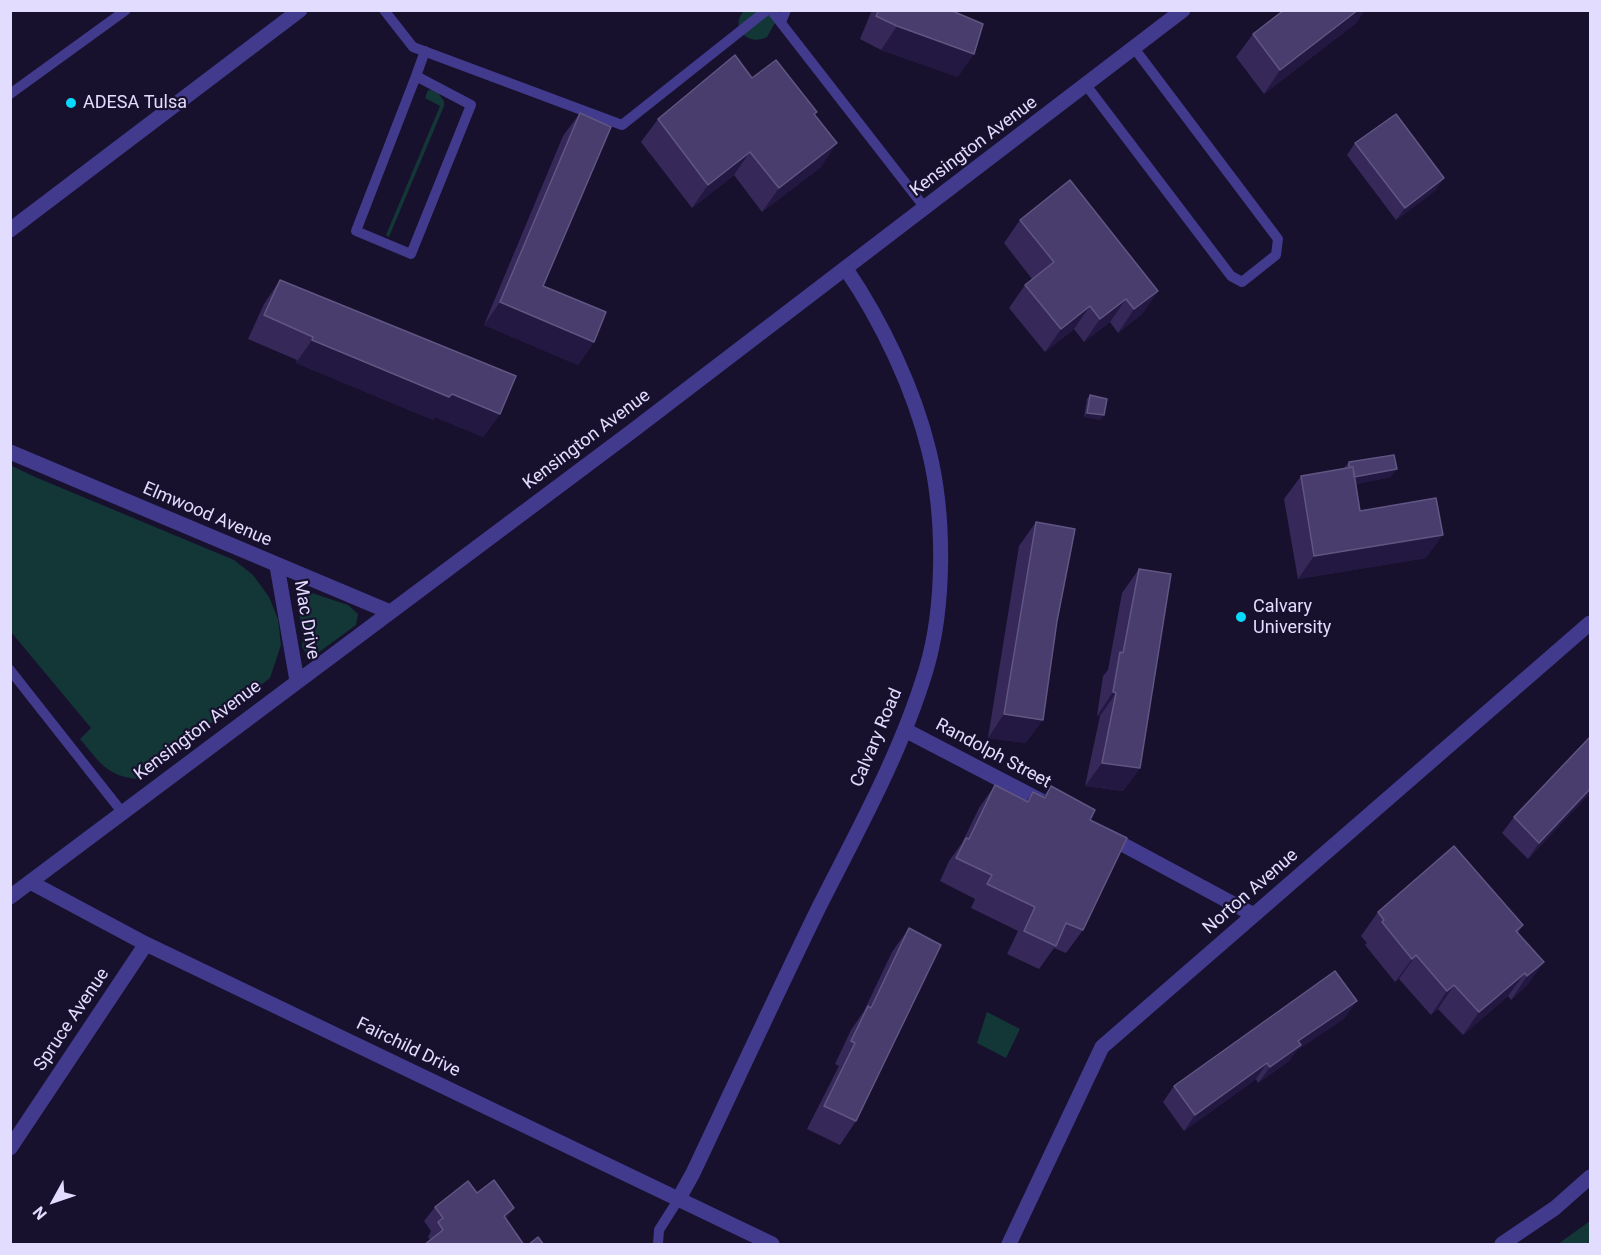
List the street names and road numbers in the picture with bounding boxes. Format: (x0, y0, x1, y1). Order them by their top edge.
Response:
street label: Kensington Avenue (906, 92, 1042, 202)
street label: Kensington Avenue (519, 385, 655, 495)
street label: Elmwood Avenue (139, 478, 275, 552)
street label: Mac Drive (288, 579, 324, 661)
street label: Kensington Avenue (130, 676, 266, 786)
street label: Calvary Road (847, 686, 907, 790)
street label: Randolph Street (932, 715, 1054, 793)
street label: Norton Avenue (1199, 845, 1303, 939)
street label: Spruce Avenue (30, 965, 114, 1075)
street label: Fairchild Drive (353, 1014, 463, 1082)

